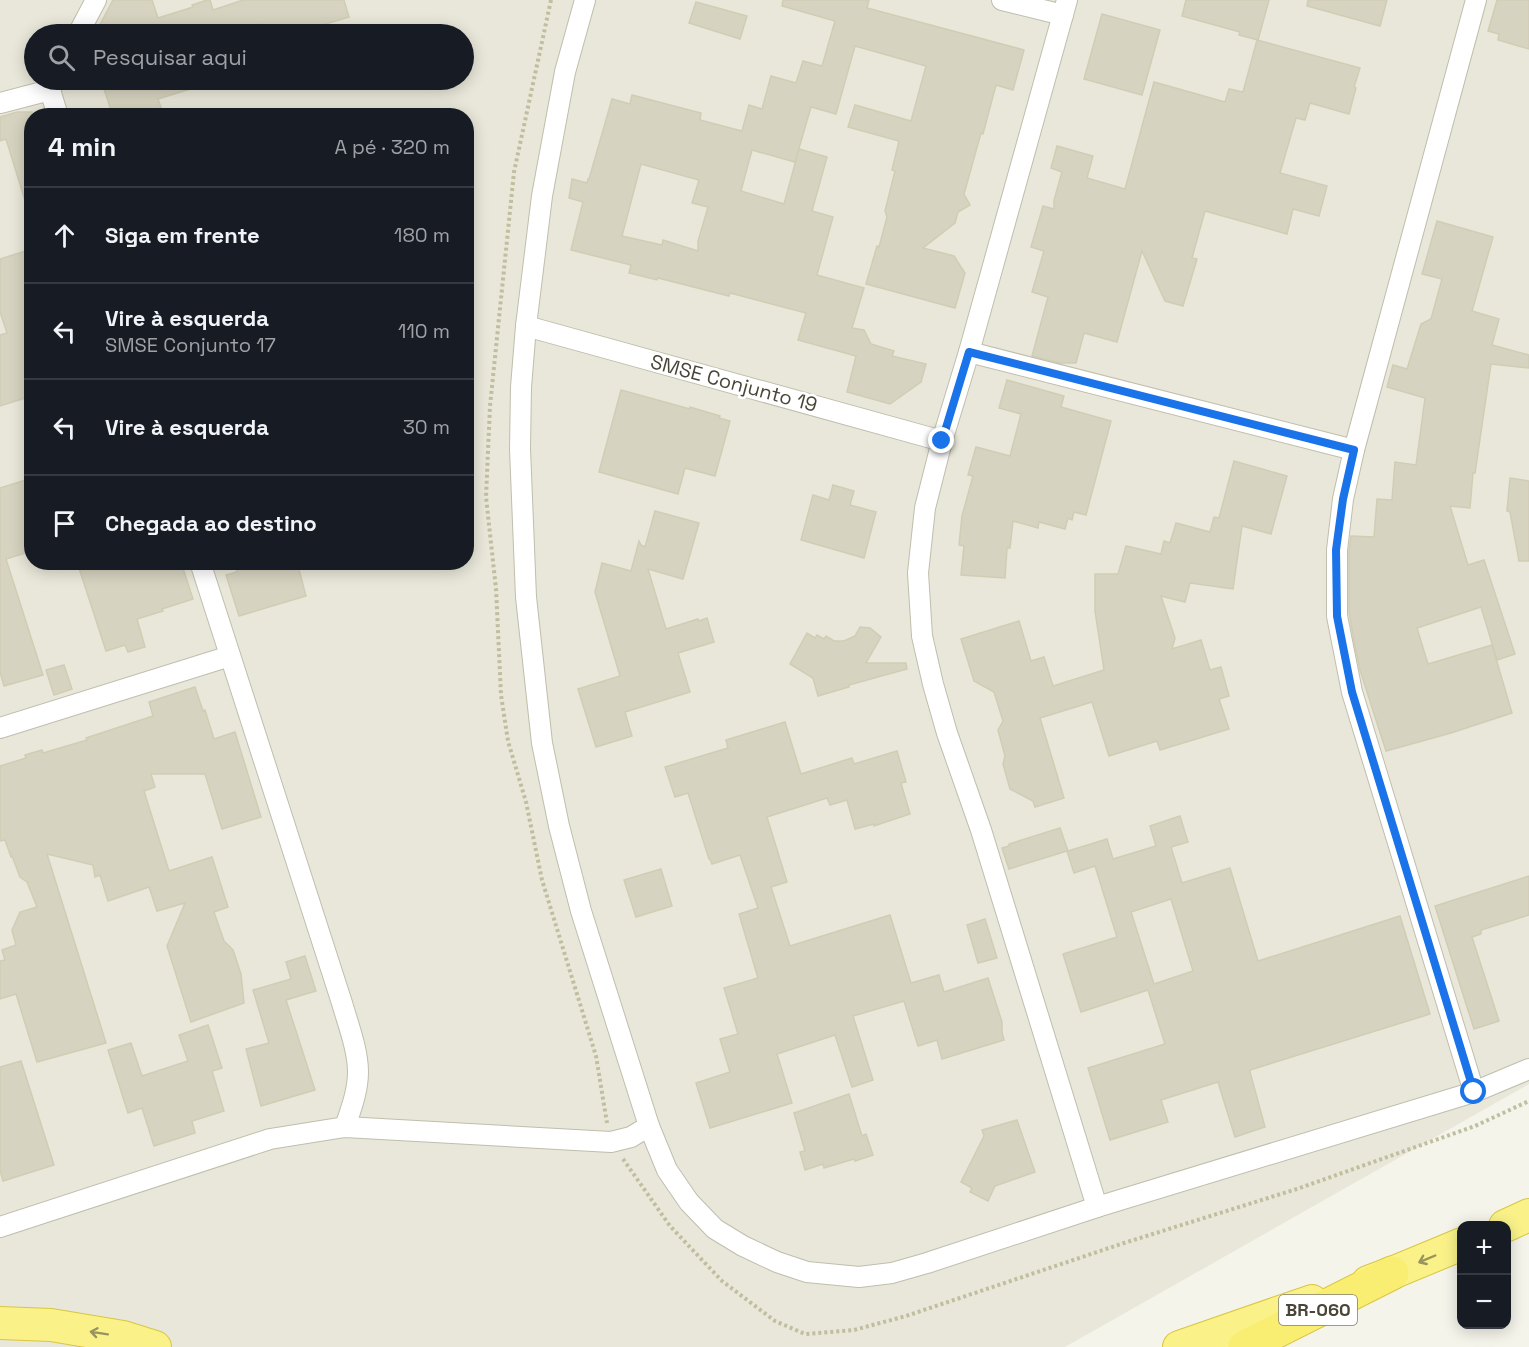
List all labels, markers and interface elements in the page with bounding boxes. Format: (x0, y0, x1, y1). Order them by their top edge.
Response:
search box (24, 24, 474, 90)
icon: search (45, 41, 78, 74)
text: Pesquisar aqui (93, 43, 247, 71)
text: 4 min (48, 130, 116, 164)
text: A pé · 320 m (334, 134, 450, 160)
icon: ahead (48, 219, 81, 252)
text: Siga em frente (105, 221, 260, 249)
text: 180 m (394, 222, 450, 248)
text: Vire à esquerda (105, 304, 269, 332)
icon: left (48, 315, 81, 348)
text: 110 m (398, 318, 450, 344)
text: SMSE Conjunto 17 (105, 332, 276, 358)
street label: SMSE Conjunto 19 (648, 348, 820, 418)
icon: left (48, 411, 81, 444)
text: Vire à esquerda (105, 413, 269, 441)
text: 30 m (403, 414, 450, 440)
route end (928, 427, 954, 453)
icon: arrive (48, 507, 81, 540)
text: Chegada ao destino (105, 509, 317, 537)
route start (1460, 1078, 1486, 1104)
map controls (1457, 1221, 1511, 1329)
button: + (1457, 1221, 1511, 1275)
one-way arrow (1418, 1254, 1436, 1265)
button: − (1457, 1275, 1511, 1329)
road number: BR-060 (1279, 1295, 1357, 1325)
one-way arrow (90, 1327, 109, 1338)

